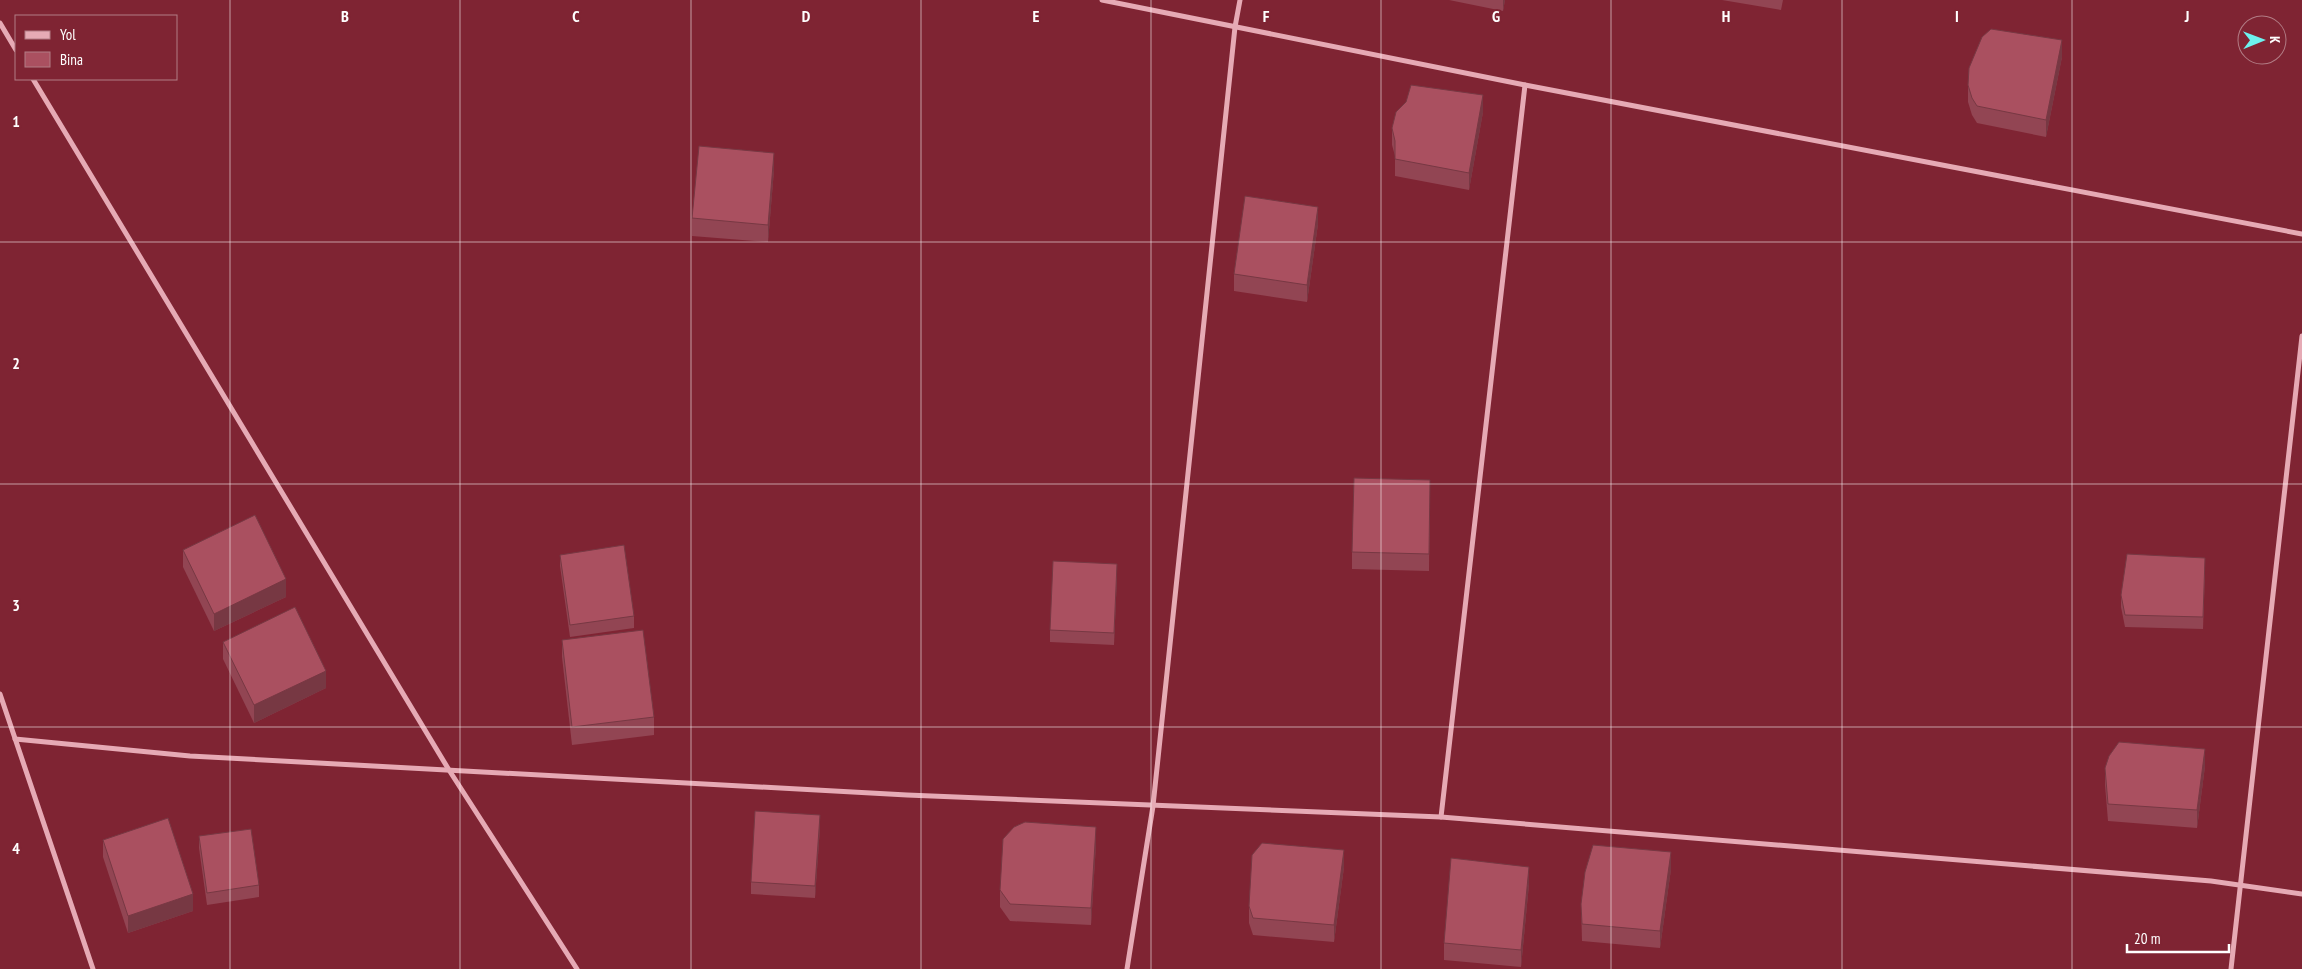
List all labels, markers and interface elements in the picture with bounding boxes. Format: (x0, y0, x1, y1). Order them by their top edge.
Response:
text: B (341, 6, 349, 26)
text: C (572, 6, 580, 26)
text: D (802, 6, 811, 26)
text: E (1033, 6, 1040, 26)
text: F (1263, 6, 1270, 26)
text: G (1492, 6, 1500, 26)
text: H (1722, 6, 1730, 26)
text: I (1955, 6, 1959, 26)
text: J (2184, 6, 2189, 26)
legend (15, 15, 178, 80)
north arrow (2237, 15, 2287, 65)
text: Yol (60, 25, 76, 44)
text: K (2266, 36, 2284, 44)
text: Bina (60, 50, 83, 69)
text: 1 (12, 111, 20, 131)
text: 2 (12, 353, 20, 373)
text: 3 (12, 595, 20, 615)
text: 4 (12, 838, 20, 858)
scale bar (2127, 922, 2230, 954)
text: 20 m (2134, 929, 2160, 948)

